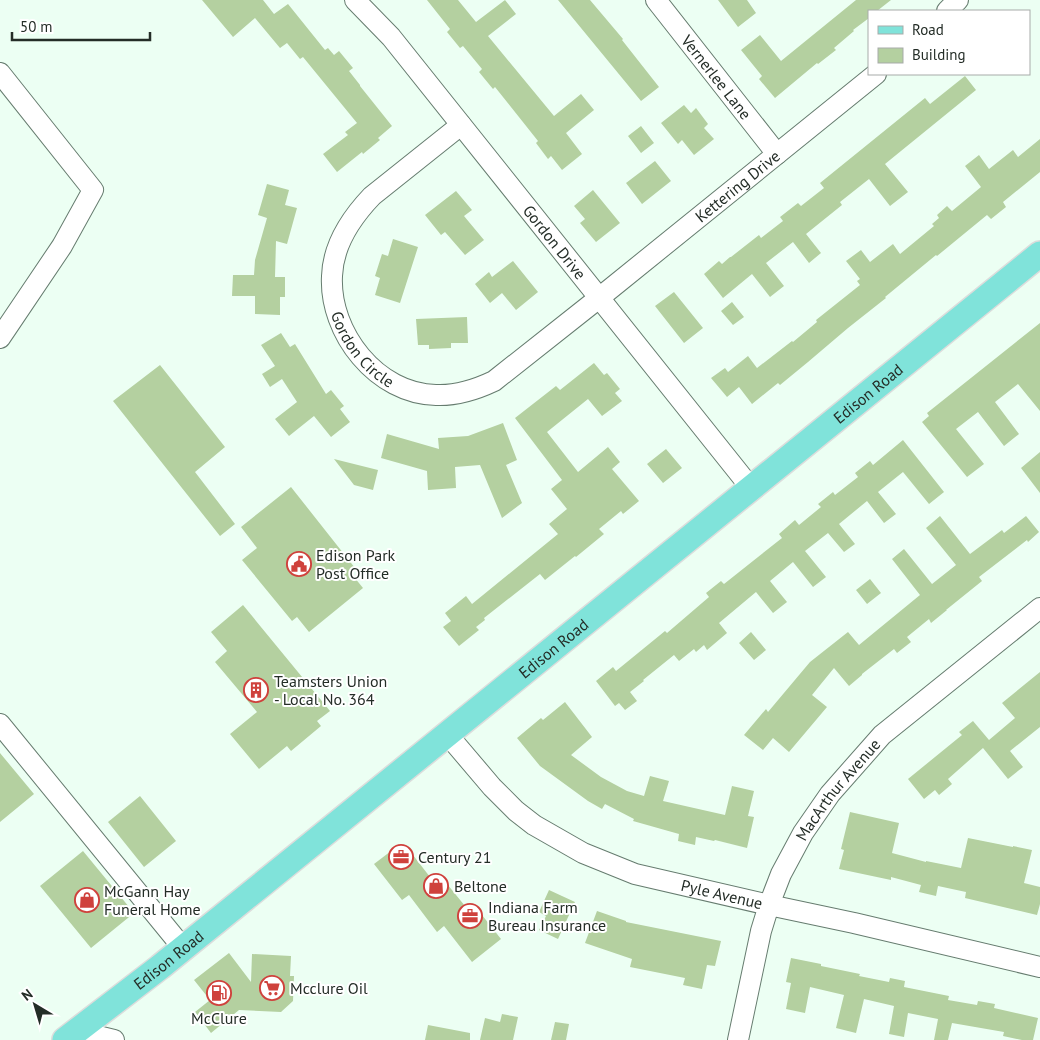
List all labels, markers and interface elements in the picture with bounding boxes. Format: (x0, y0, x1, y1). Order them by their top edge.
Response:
scale bar (12, 10, 150, 42)
legend (868, 10, 1030, 75)
text: 50 m (20, 17, 53, 36)
text: Road (912, 20, 944, 39)
street label: Vernerlee Lane (677, 30, 756, 123)
text: Building (912, 45, 966, 64)
street label: Kettering Drive (691, 146, 784, 226)
street label: Gordon Drive (519, 201, 591, 283)
street label: Gordon Circle (327, 309, 398, 392)
street label: Edison Road (829, 359, 907, 428)
place label: Edison Park Post Office (316, 545, 396, 583)
public building icon: Edison Park Post Office (286, 551, 312, 577)
street label: Edison Road (514, 614, 592, 682)
place label: Teamsters Union - Local No. 364 (274, 671, 387, 709)
building icon: Teamsters Union - Local No. 364 (243, 677, 269, 703)
street label: MacArthur Avenue (791, 734, 884, 844)
office icon: Century 21 (388, 844, 414, 870)
place label: Century 21 (418, 847, 492, 867)
shop icon: Beltone (423, 873, 449, 899)
street label: Pyle Avenue (679, 875, 765, 913)
place label: Beltone (454, 876, 507, 896)
place label: McGann Hay Funeral Home (104, 881, 201, 919)
shop icon: McGann Hay Funeral Home (74, 887, 100, 913)
place label: Indiana Farm Bureau Insurance (488, 897, 606, 935)
office icon: Indiana Farm Bureau Insurance (457, 903, 483, 929)
street label: Edison Road (130, 926, 208, 994)
supermarket icon: Mcclure Oil (259, 975, 285, 1001)
place label: Mcclure Oil (290, 978, 368, 998)
north arrow (10, 980, 60, 1030)
fuel station icon: McClure (206, 980, 232, 1006)
text: N (18, 985, 36, 1005)
place label: McClure (191, 1008, 247, 1028)

